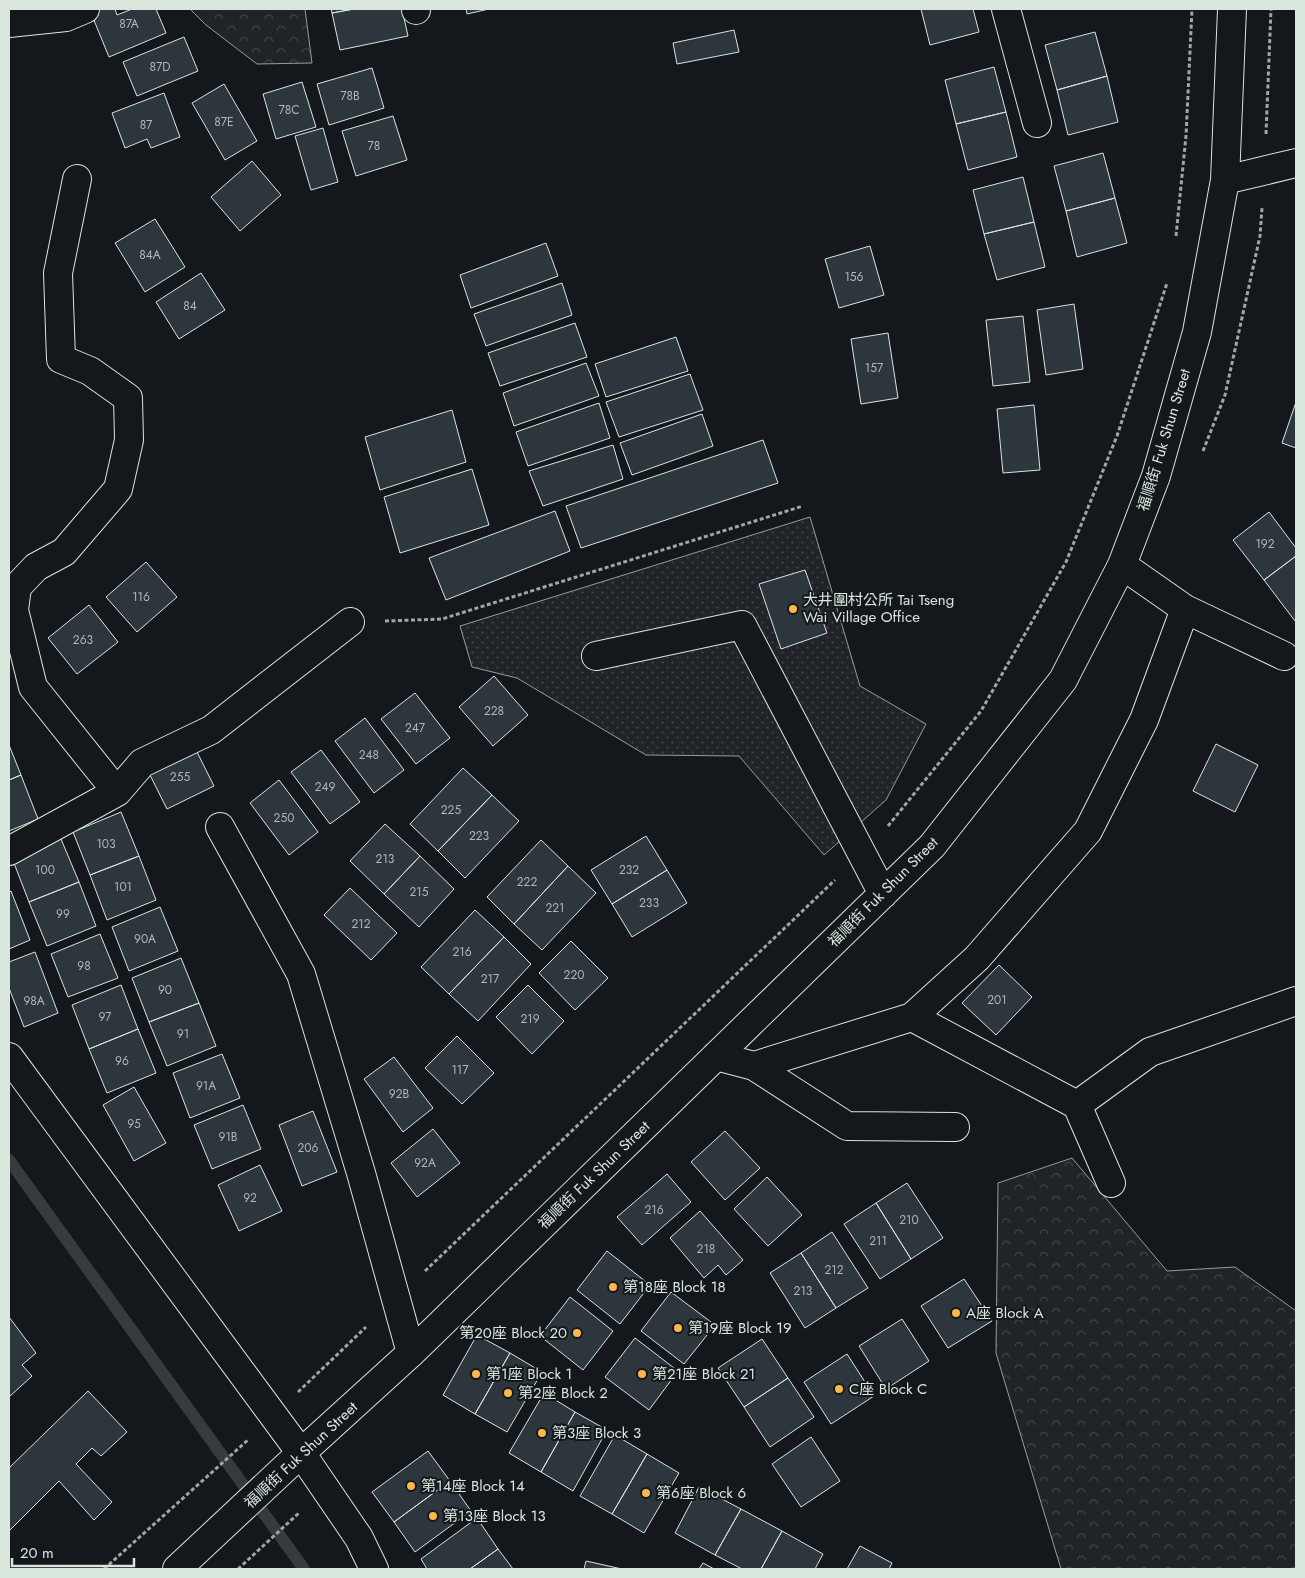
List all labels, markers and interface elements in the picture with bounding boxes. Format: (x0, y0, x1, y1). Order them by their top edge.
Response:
house number: 87A (119, 15, 139, 33)
house number: 87D (150, 58, 170, 76)
house number: 78B (340, 87, 360, 105)
house number: 78C (278, 101, 300, 119)
house number: 87E (214, 113, 234, 131)
house number: 87 (140, 116, 153, 134)
house number: 78 (368, 137, 380, 155)
house number: 84A (139, 246, 161, 264)
house number: 156 (844, 268, 864, 286)
house number: 84 (183, 297, 197, 315)
house number: 157 (865, 359, 884, 377)
street label: 福順街 Fuk Shun Street (1132, 366, 1196, 514)
house number: 192 (1255, 535, 1275, 553)
house number: 116 (132, 588, 150, 606)
place label: 大井圍村公所 Tai Tseng Wai Village Office (803, 589, 954, 628)
marker: 大井圍村公所 Tai Tseng Wai Village Office (787, 603, 799, 615)
house number: 263 (73, 631, 94, 649)
house number: 228 (484, 702, 504, 720)
house number: 247 (405, 719, 426, 737)
house number: 248 (359, 746, 379, 764)
house number: 255 (170, 768, 190, 786)
house number: 249 (315, 778, 335, 796)
house number: 225 (441, 801, 461, 819)
house number: 250 (274, 809, 294, 827)
house number: 223 (469, 827, 490, 845)
street label: 福順街 Fuk Shun Street (823, 832, 943, 952)
house number: 103 (96, 835, 116, 853)
house number: 213 (376, 850, 395, 868)
house number: 100 (35, 861, 55, 879)
house number: 232 (619, 861, 639, 879)
house number: 222 (517, 873, 537, 891)
house number: 101 (114, 878, 132, 896)
house number: 215 (410, 883, 429, 901)
house number: 233 (639, 894, 659, 912)
house number: 221 (545, 899, 565, 917)
house number: 99 (56, 905, 70, 923)
house number: 212 (351, 915, 371, 933)
house number: 90A (134, 930, 156, 948)
house number: 216 (452, 943, 472, 961)
house number: 98 (77, 957, 91, 975)
house number: 220 (564, 966, 584, 984)
house number: 217 (481, 970, 500, 988)
house number: 90 (158, 981, 172, 999)
house number: 201 (987, 991, 1007, 1009)
house number: 98A (23, 992, 45, 1010)
house number: 97 (99, 1008, 112, 1026)
house number: 219 (520, 1010, 540, 1028)
house number: 91 (177, 1025, 189, 1043)
house number: 96 (115, 1052, 129, 1070)
house number: 117 (451, 1061, 469, 1079)
house number: 91A (196, 1077, 216, 1095)
house number: 92B (389, 1085, 410, 1103)
house number: 95 (127, 1115, 141, 1133)
street label: 福順街 Fuk Shun Street (533, 1115, 655, 1234)
house number: 91B (218, 1128, 238, 1146)
house number: 206 (298, 1139, 319, 1157)
house number: 92A (414, 1154, 436, 1172)
house number: 92 (243, 1189, 257, 1207)
house number: 216 (644, 1201, 664, 1219)
house number: 210 (899, 1211, 919, 1229)
house number: 211 (869, 1232, 887, 1250)
house number: 218 (697, 1240, 715, 1258)
house number: 212 (824, 1261, 844, 1279)
place label: 第18座 Block 18 (623, 1276, 726, 1298)
marker: 第18座 Block 18 (607, 1281, 619, 1293)
house number: 213 (794, 1282, 813, 1300)
place label: A座 Block A (966, 1302, 1044, 1324)
marker: A座 Block A (950, 1307, 962, 1319)
place label: 第19座 Block 19 (688, 1317, 792, 1339)
place label: 第20座 Block 20 (459, 1322, 567, 1344)
marker: 第19座 Block 19 (672, 1322, 684, 1334)
marker: 第20座 Block 20 (571, 1327, 583, 1339)
place label: 第1座 Block 1 (486, 1363, 572, 1385)
place label: 第21座 Block 21 (652, 1363, 755, 1385)
marker: 第1座 Block 1 (470, 1368, 482, 1380)
marker: 第21座 Block 21 (636, 1368, 648, 1380)
place label: C座 Block C (849, 1378, 927, 1400)
place label: 第2座 Block 2 (518, 1382, 608, 1404)
marker: C座 Block C (833, 1383, 845, 1395)
marker: 第2座 Block 2 (502, 1387, 514, 1399)
street label: 福順街 Fuk Shun Street (239, 1396, 363, 1513)
place label: 第3座 Block 3 (552, 1422, 641, 1444)
marker: 第3座 Block 3 (536, 1427, 548, 1439)
place label: 第14座 Block 14 (421, 1475, 525, 1497)
marker: 第14座 Block 14 (405, 1480, 417, 1492)
place label: 第6座 Block 6 (656, 1482, 746, 1504)
marker: 第6座 Block 6 (640, 1487, 652, 1499)
place label: 第13座 Block 13 (443, 1505, 546, 1527)
marker: 第13座 Block 13 (427, 1510, 439, 1522)
scale bar (12, 1536, 135, 1568)
text: 20 m (20, 1542, 54, 1564)

